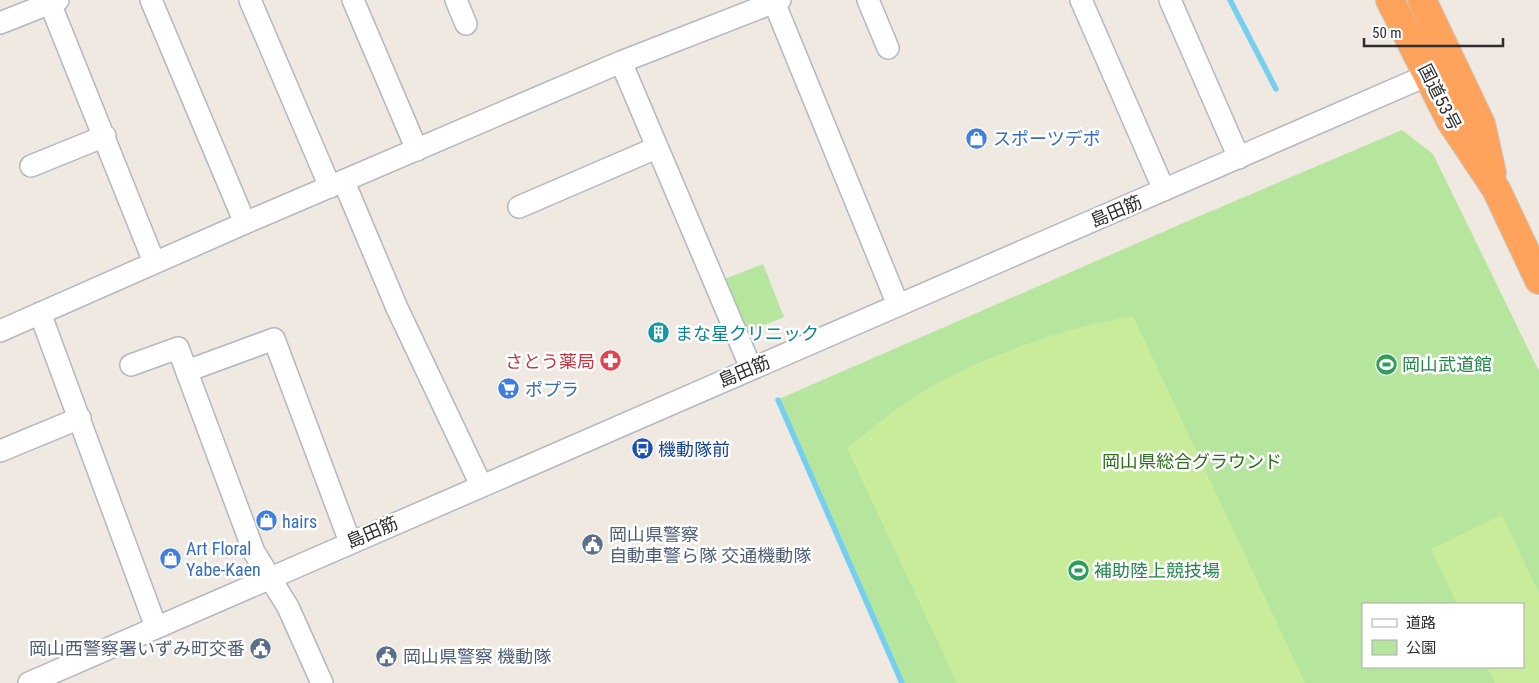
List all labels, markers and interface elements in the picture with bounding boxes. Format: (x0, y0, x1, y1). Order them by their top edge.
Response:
scale bar (1364, 15, 1503, 47)
text: 50 m (1372, 24, 1402, 42)
street label: 国道53号 (1414, 60, 1466, 134)
shop icon: スポーツデポ (965, 126, 989, 150)
place label: スポーツデポ (993, 128, 1101, 149)
street label: 島田筋 (1087, 191, 1145, 231)
building icon: まな星クリニック (647, 321, 671, 345)
place label: まな星クリニック (675, 323, 819, 344)
pharmacy icon: さとう薬局 (599, 349, 623, 373)
place label: さとう薬局 (505, 351, 595, 372)
street label: 島田筋 (715, 351, 773, 391)
sports icon: 岡山武道館 (1374, 352, 1398, 376)
place label: 岡山武道館 (1402, 354, 1492, 375)
supermarket icon: ポプラ (497, 377, 521, 401)
place label: ポプラ (525, 379, 579, 400)
bus stop icon: 機動隊前 (630, 437, 654, 461)
place label: 機動隊前 (658, 439, 730, 460)
park label: 岡山県総合グラウンド (1102, 451, 1282, 472)
shop icon: hairs (254, 509, 278, 533)
place label: hairs (282, 511, 317, 532)
street label: 島田筋 (343, 512, 401, 552)
place label: 岡山県警察 自動車警ら隊 交通機動隊 (609, 524, 811, 566)
public building icon: 岡山県警察 自動車警ら隊 交通機動隊 (581, 532, 605, 556)
place label: Art Floral Yabe-Kaen (186, 538, 261, 580)
shop icon: Art Floral Yabe-Kaen (158, 546, 182, 570)
sports icon: 補助陸上競技場 (1066, 558, 1090, 582)
place label: 補助陸上競技場 (1094, 560, 1220, 581)
legend (1362, 603, 1524, 668)
text: 道路 (1406, 614, 1436, 632)
public building icon: 岡山西警察署いずみ町交番 (249, 636, 273, 660)
place label: 岡山西警察署いずみ町交番 (29, 638, 245, 659)
text: 公園 (1406, 639, 1436, 657)
public building icon: 岡山県警察 機動隊 (375, 644, 399, 668)
place label: 岡山県警察 機動隊 (403, 646, 551, 667)

